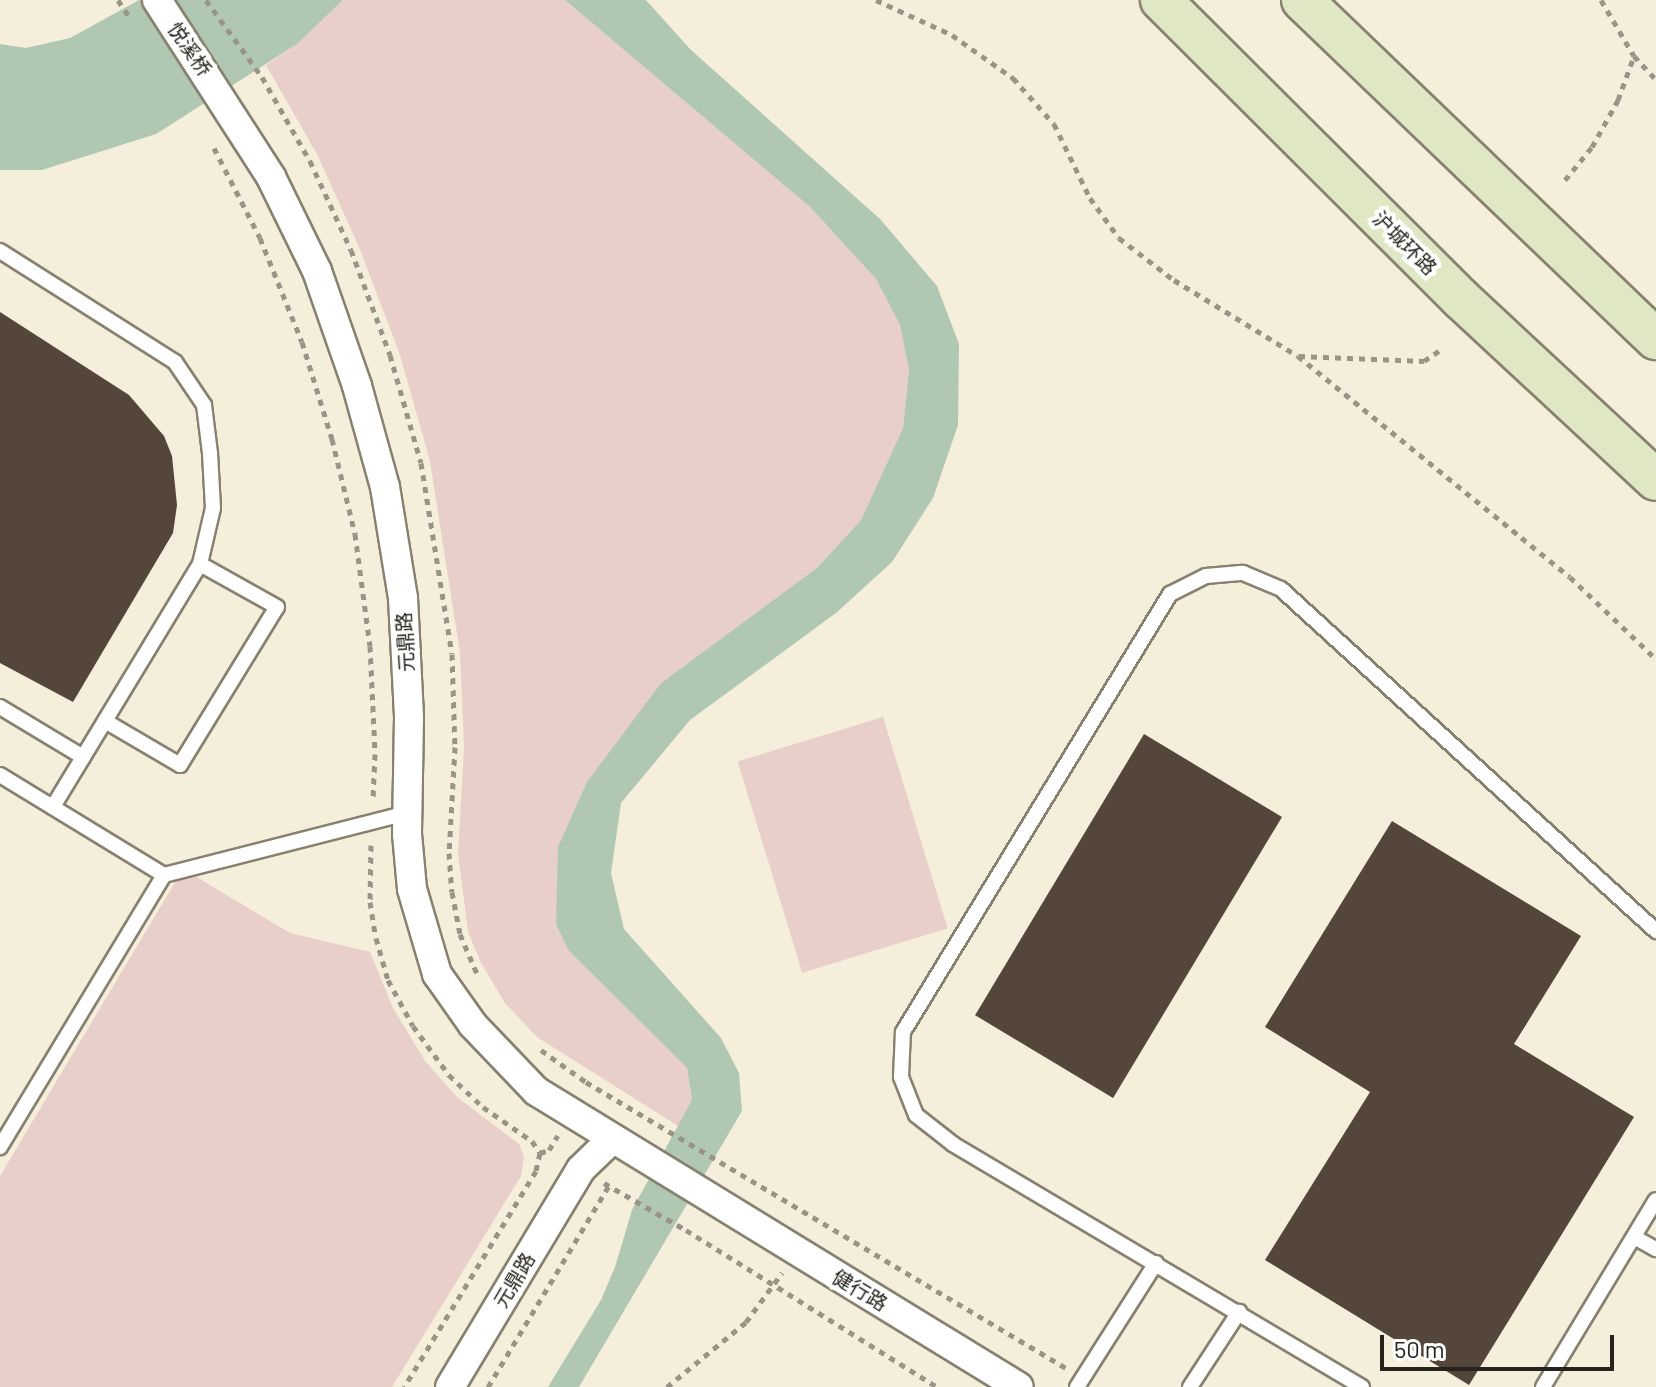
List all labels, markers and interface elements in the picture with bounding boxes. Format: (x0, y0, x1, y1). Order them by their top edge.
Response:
street label: 悦溪桥 (163, 17, 217, 81)
street label: 沪城环路 (1368, 206, 1442, 280)
street label: 元鼎路 (391, 611, 419, 673)
street label: 元鼎路 (488, 1248, 540, 1312)
street label: 健行路 (828, 1264, 892, 1316)
scale bar (1384, 1319, 1618, 1369)
text: 50 m (1394, 1334, 1445, 1363)

